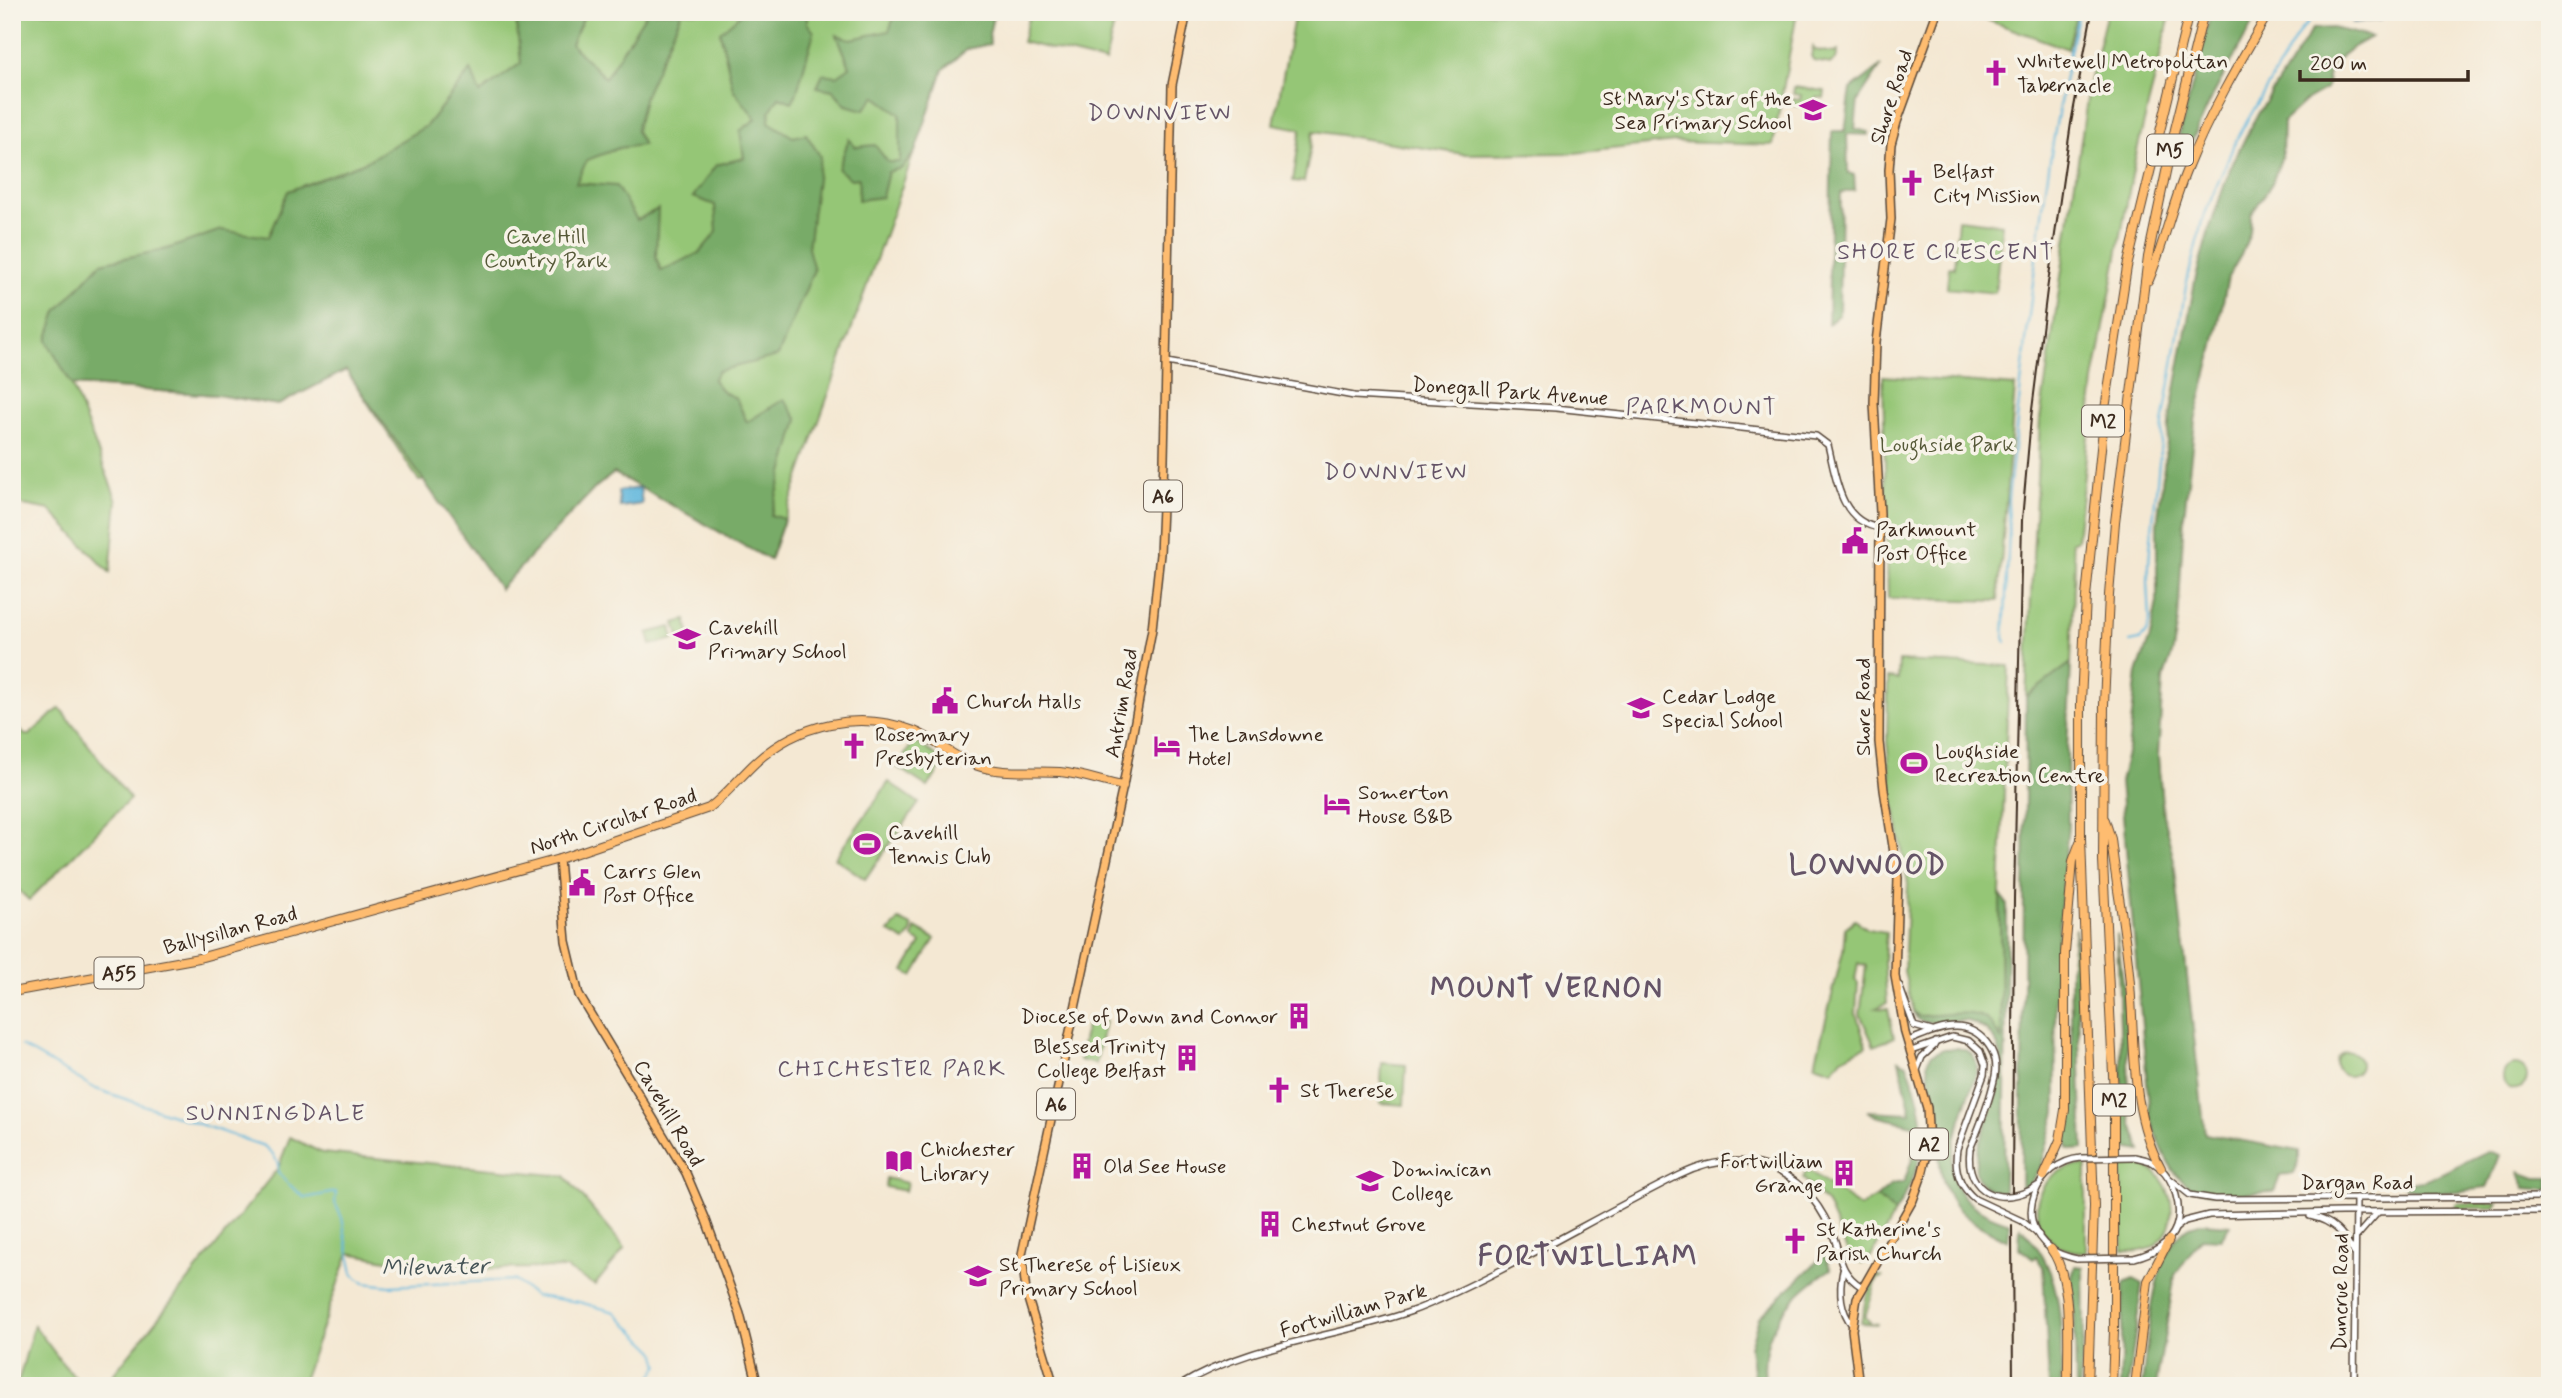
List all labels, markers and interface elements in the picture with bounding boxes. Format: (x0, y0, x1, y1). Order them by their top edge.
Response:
scale bar (2300, 38, 2468, 82)
street label: Shore Road (1863, 46, 1920, 148)
place label: Whitewell Metropolitan Tabernacle (2017, 48, 2228, 100)
text: 200 m (2310, 50, 2367, 78)
church icon: Whitewell Metropolitan Tabernacle (1981, 58, 2011, 88)
place label: St Mary's Star of the Sea Primary School (1602, 85, 1792, 137)
school or university icon: St Mary's Star of the Sea Primary School (1798, 95, 1828, 125)
district label: DOWNVIEW (1088, 99, 1232, 129)
road number: M5 (2147, 134, 2193, 166)
place label: Belfast City Mission (1933, 158, 2040, 210)
church icon: Belfast City Mission (1897, 168, 1927, 198)
park label: Cave Hill Country Park (484, 223, 608, 275)
district label: SHORE CRESCENT (1837, 238, 2055, 268)
street label: Donegall Park Avenue (1411, 371, 1609, 414)
district label: PARKMOUNT (1626, 393, 1778, 423)
road number: M2 (2082, 406, 2124, 436)
park label: Loughside Park (1880, 431, 2014, 461)
district label: DOWNVIEW (1324, 458, 1468, 488)
road number: A6 (1144, 481, 1182, 512)
place label: Parkmount Post Office (1876, 516, 1977, 568)
public building icon: Parkmount Post Office (1840, 526, 1870, 556)
place label: Cavehill Primary School (708, 614, 847, 666)
school or university icon: Cavehill Primary School (672, 624, 702, 654)
street label: Antrim Road (1099, 646, 1145, 760)
street label: Shore Road (1850, 658, 1878, 756)
place label: Cedar Lodge Special School (1662, 683, 1783, 735)
public building icon: Church Halls (930, 686, 960, 716)
place label: Church Halls (966, 688, 1081, 716)
school or university icon: Cedar Lodge Special School (1626, 693, 1656, 723)
place label: Rosemary Presbyterian (875, 721, 992, 773)
place label: The Lansdowne Hotel (1188, 721, 1324, 773)
church icon: Rosemary Presbyterian (839, 731, 869, 761)
hotel icon: The Lansdowne Hotel (1152, 731, 1182, 761)
place label: Loughside Recreation Centre (1935, 738, 2105, 790)
sports icon: Loughside Recreation Centre (1899, 748, 1929, 778)
place label: Somerton House B&B (1358, 779, 1453, 831)
street label: North Circular Road (526, 782, 700, 862)
hotel icon: Somerton House B&B (1322, 789, 1352, 819)
place label: Cavehill Tennis Club (888, 819, 991, 871)
sports icon: Cavehill Tennis Club (852, 829, 882, 859)
district label: LOWWOOD (1789, 848, 1947, 885)
place label: Carrs Glen Post Office (603, 858, 701, 910)
public building icon: Carrs Glen Post Office (567, 868, 597, 898)
street label: Ballysillan Road (160, 900, 300, 962)
road number: A55 (94, 958, 144, 988)
district label: MOUNT VERNON (1430, 971, 1664, 1008)
building icon: Diocese of Down and Connor (1284, 1001, 1314, 1031)
place label: Diocese of Down and Connor (1021, 1003, 1278, 1031)
place label: Blessed Trinity College Belfast (1033, 1033, 1166, 1085)
building icon: Blessed Trinity College Belfast (1172, 1043, 1202, 1073)
street label: Cavehill Road (626, 1055, 710, 1172)
district label: CHICHESTER PARK (777, 1055, 1007, 1085)
church icon: St Therese (1264, 1075, 1294, 1105)
place label: St Therese (1300, 1077, 1394, 1105)
road number: M2 (2093, 1084, 2135, 1116)
road number: A6 (1037, 1088, 1075, 1120)
district label: SUNNINGDALE (186, 1099, 366, 1129)
road number: A2 (1910, 1128, 1948, 1160)
place label: Chichester Library (920, 1136, 1015, 1188)
library icon: Chichester Library (884, 1146, 914, 1176)
place label: Fortwilliam Grange (1720, 1148, 1823, 1200)
building icon: Old See House (1067, 1151, 1097, 1181)
place label: Old See House (1103, 1153, 1226, 1181)
place label: Dominican College (1391, 1156, 1492, 1208)
building icon: Fortwilliam Grange (1829, 1158, 1859, 1188)
school or university icon: Dominican College (1355, 1166, 1385, 1196)
street label: Dargan Road (2301, 1169, 2413, 1198)
building icon: Chestnut Grove (1255, 1209, 1285, 1239)
place label: Chestnut Grove (1291, 1211, 1426, 1239)
place label: St Katherine's Parish Church (1816, 1216, 1942, 1268)
church icon: St Katherine's Parish Church (1780, 1226, 1810, 1256)
street label: Duncrue Road (2326, 1233, 2356, 1351)
district label: FORTWILLIAM (1478, 1239, 1698, 1276)
place label: St Therese of Lisieux Primary School (999, 1251, 1181, 1303)
water label: Milewater (381, 1252, 492, 1284)
school or university icon: St Therese of Lisieux Primary School (963, 1261, 993, 1291)
street label: Fortwilliam Park (1277, 1277, 1430, 1345)

